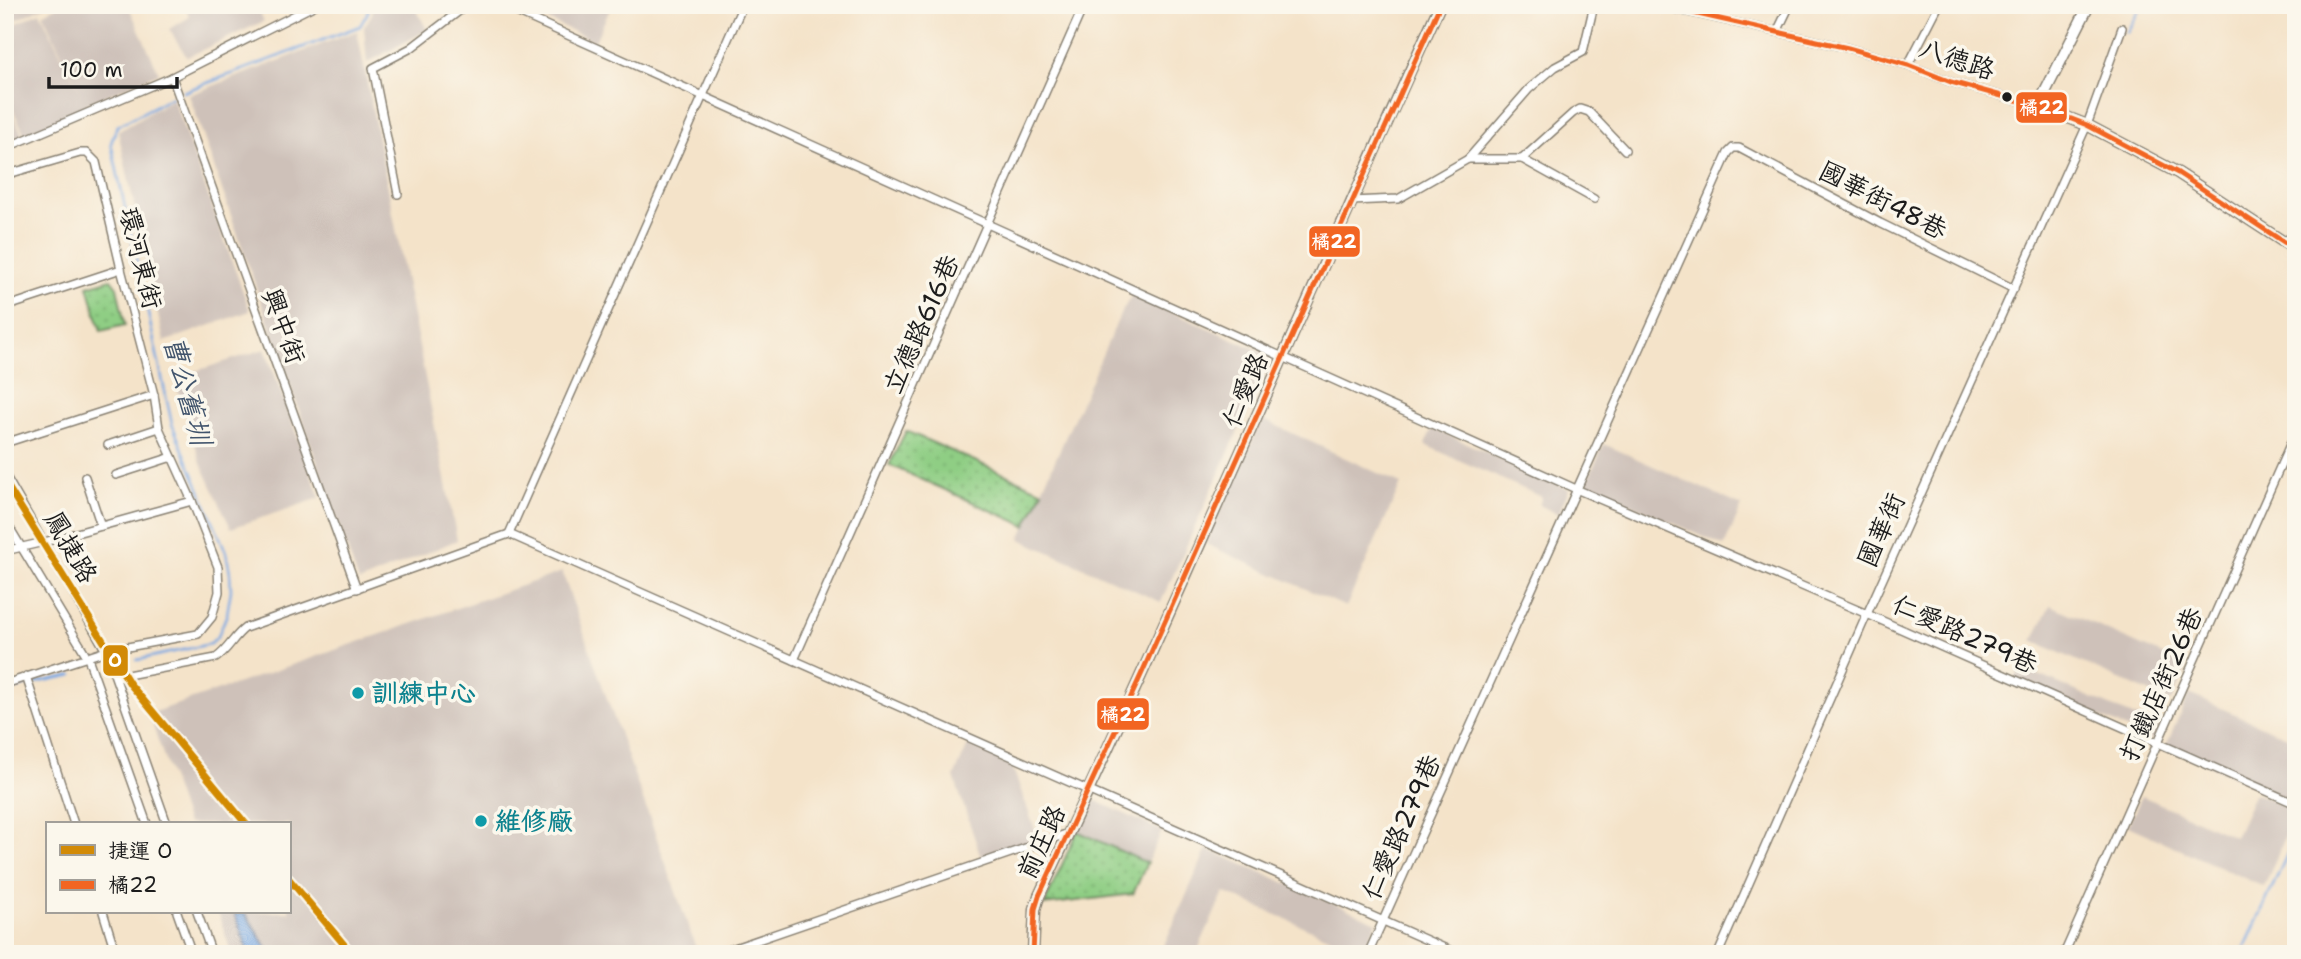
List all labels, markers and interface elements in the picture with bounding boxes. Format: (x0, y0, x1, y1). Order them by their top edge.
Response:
street label: 八德路 (1915, 30, 2000, 87)
scale bar (49, 46, 177, 90)
text: 100 m (60, 56, 123, 84)
unlabelled marker (2000, 90, 2014, 104)
line badge: 橘22 (2015, 91, 2068, 124)
text: 橘22 (2019, 95, 2065, 120)
street label: 國華街48巷 (1813, 152, 1953, 247)
street label: 環河東街 (112, 203, 171, 313)
line badge: 橘22 (1308, 225, 1361, 258)
text: 橘22 (1311, 229, 1357, 254)
street label: 立德路616巷 (874, 249, 967, 399)
street label: 興中街 (255, 283, 314, 368)
water label: 曹公舊圳 (155, 331, 222, 452)
street label: 仁愛路 (1213, 347, 1276, 433)
street label: 國華街 (1849, 487, 1912, 573)
street label: 鳳捷路 (37, 504, 106, 589)
street label: 仁愛路279巷 (1887, 586, 2043, 681)
street label: 打鐵店街26巷 (2111, 601, 2210, 766)
line badge: O (102, 644, 129, 677)
text: O (108, 648, 122, 673)
place label: 訓練中心 (372, 675, 476, 710)
marker: 訓練中心 (350, 685, 366, 701)
line badge: 橘22 (1096, 697, 1150, 731)
text: 橘22 (1100, 702, 1146, 727)
street label: 仁愛路279巷 (1353, 749, 1448, 905)
street label: 前庄路 (1008, 799, 1073, 885)
place label: 維修廠 (495, 803, 573, 838)
marker: 維修廠 (473, 813, 489, 829)
legend (46, 822, 290, 914)
text: 捷運 O (108, 837, 172, 865)
text: 橘22 (108, 871, 157, 899)

